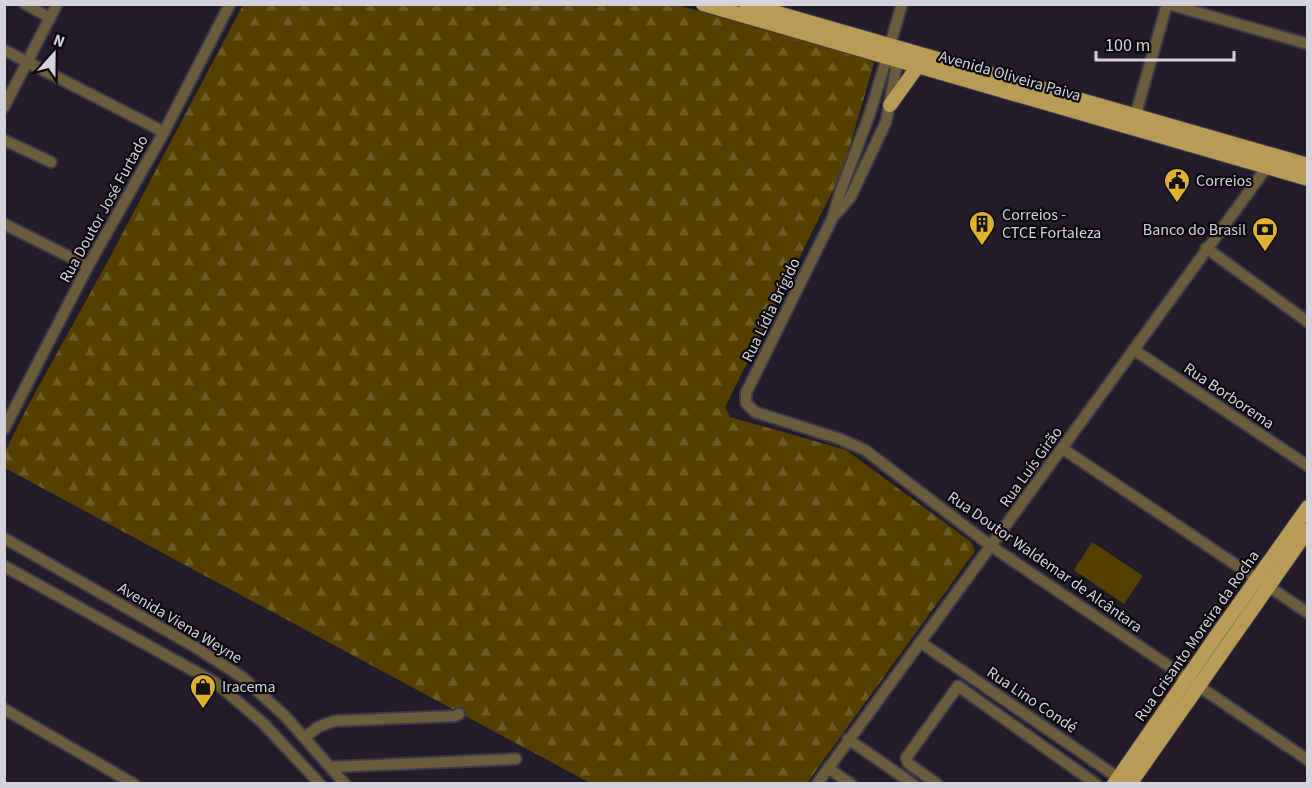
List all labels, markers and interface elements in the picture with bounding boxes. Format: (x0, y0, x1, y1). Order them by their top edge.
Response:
north arrow (24, 24, 84, 84)
scale bar (1096, 24, 1234, 62)
text: N (50, 29, 68, 53)
text: 100 m (1105, 33, 1150, 58)
street label: Avenida Oliveira Paiva (936, 45, 1084, 107)
street label: Rua Doutor José Furtado (54, 131, 154, 287)
public building icon: Correios (1162, 166, 1192, 204)
place label: Correios (1196, 170, 1252, 192)
place label: Correios - CTCE Fortaleza (1002, 204, 1101, 244)
building icon: Correios - CTCE Fortaleza (967, 209, 997, 247)
bank icon: Banco do Brasil (1250, 215, 1280, 253)
place label: Banco do Brasil (1143, 219, 1246, 241)
street label: Rua Lídia Brígido (736, 254, 806, 366)
street label: Rua Borborema (1179, 358, 1279, 434)
street label: Rua Luís Girão (994, 422, 1068, 512)
street label: Rua Doutor Waldemar de Alcântara (943, 486, 1147, 638)
street label: Rua Crisanto Moreira da Rocha (1129, 546, 1265, 726)
street label: Avenida Viena Weyne (114, 577, 246, 669)
street label: Rua Lino Condé (982, 662, 1082, 738)
shop icon: Iracema (188, 672, 218, 710)
place label: Iracema (222, 676, 276, 698)

